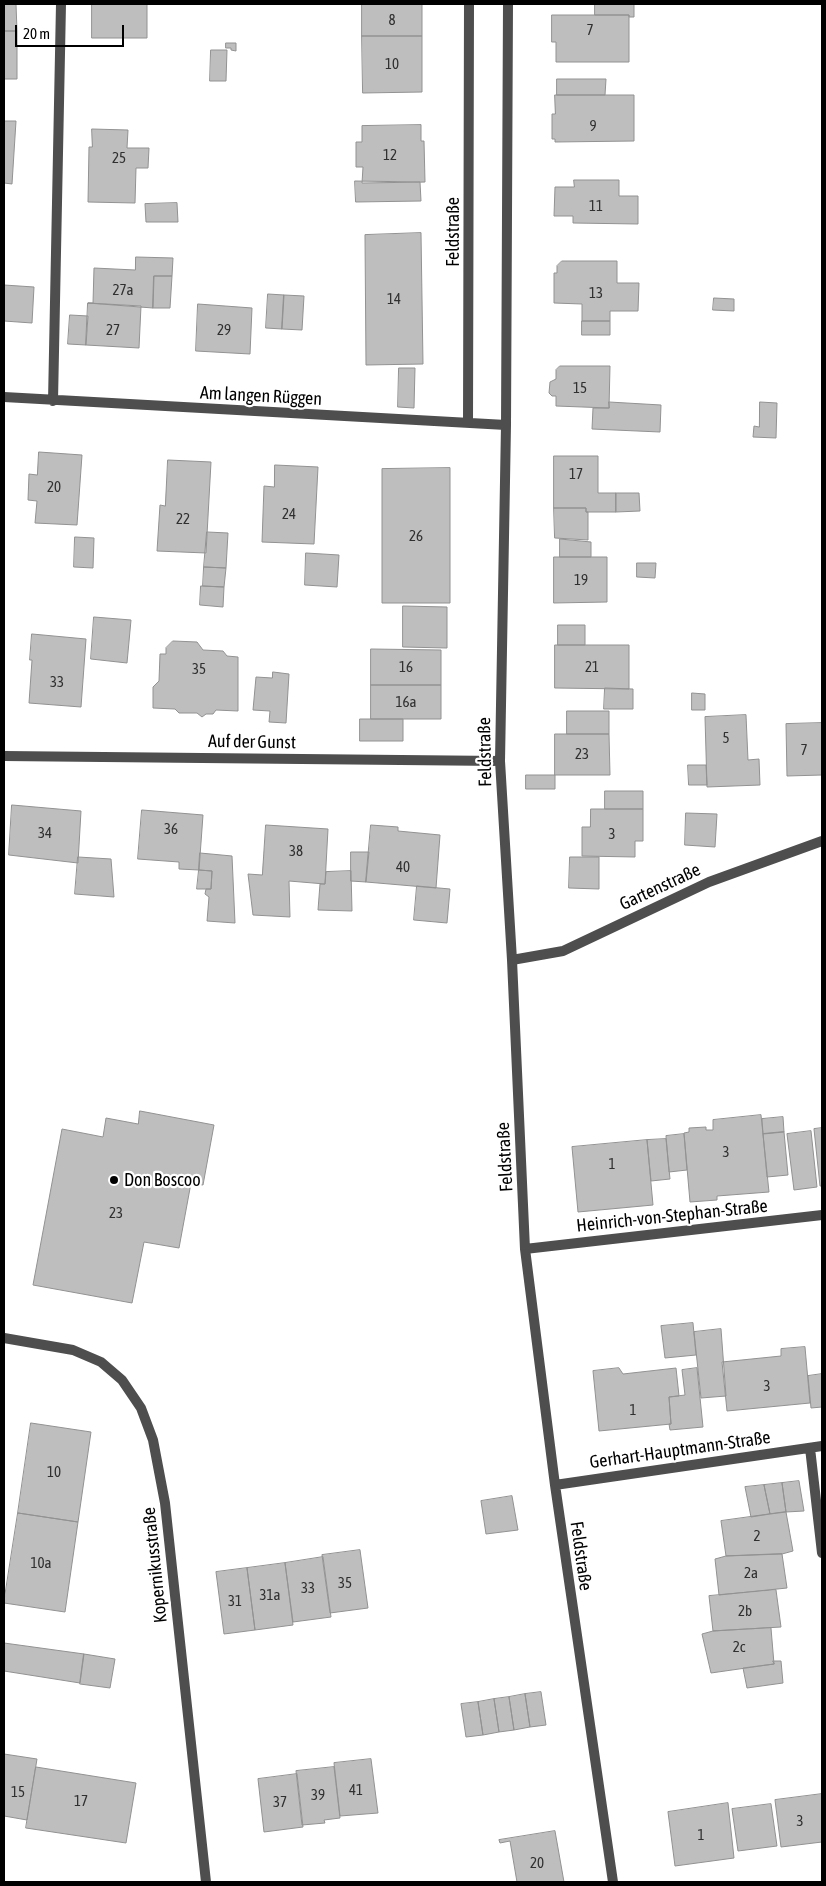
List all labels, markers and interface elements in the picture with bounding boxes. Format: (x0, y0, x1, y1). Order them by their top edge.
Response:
house number: 8 (388, 11, 396, 29)
scale bar (18, 15, 126, 47)
house number: 7 (586, 21, 594, 39)
text: 20 m (23, 25, 50, 42)
house number: 10 (385, 55, 399, 73)
house number: 9 (589, 117, 597, 135)
house number: 12 (383, 146, 397, 164)
house number: 25 (112, 149, 126, 167)
street label: Feldstraße (442, 197, 464, 267)
house number: 11 (589, 197, 603, 215)
house number: 27a (112, 281, 134, 299)
house number: 13 (589, 284, 603, 302)
house number: 14 (387, 290, 401, 308)
house number: 27 (106, 321, 120, 339)
house number: 29 (217, 321, 231, 339)
house number: 15 (573, 379, 587, 397)
street label: Am langen Rüggen (199, 382, 323, 410)
house number: 17 (569, 465, 583, 483)
house number: 20 (47, 478, 61, 496)
house number: 24 (282, 505, 296, 523)
house number: 22 (176, 510, 190, 528)
house number: 26 (409, 527, 423, 545)
house number: 19 (574, 571, 588, 589)
house number: 16 (399, 658, 413, 676)
house number: 21 (585, 658, 599, 676)
house number: 35 (192, 660, 206, 678)
house number: 33 (50, 673, 64, 691)
house number: 16a (395, 693, 417, 711)
street label: Feldstraße (474, 717, 496, 787)
house number: 5 (722, 729, 730, 747)
street label: Auf der Gunst (208, 730, 296, 754)
house number: 7 (800, 741, 808, 759)
house number: 23 (575, 745, 589, 763)
house number: 36 (164, 820, 178, 838)
house number: 34 (38, 824, 52, 842)
house number: 3 (608, 825, 616, 843)
house number: 38 (289, 842, 303, 860)
house number: 40 (396, 858, 410, 876)
street label: Gartenstraße (616, 859, 704, 915)
street label: Feldstraße (492, 1122, 518, 1192)
house number: 3 (722, 1143, 730, 1161)
house number: 1 (608, 1155, 616, 1173)
place label: Don Boscoo (124, 1169, 201, 1191)
marker: Don Boscoo (108, 1174, 120, 1186)
street label: Heinrich-von-Stephan-Straße (575, 1195, 769, 1237)
house number: 23 (109, 1204, 123, 1222)
house number: 3 (763, 1377, 771, 1395)
house number: 1 (629, 1401, 637, 1419)
street label: Gerhart-Hauptmann-Straße (588, 1427, 772, 1473)
house number: 10 (47, 1463, 61, 1481)
street label: Kopernikusstraße (138, 1506, 172, 1624)
street label: Feldstraße (565, 1520, 597, 1592)
house number: 2 (753, 1527, 761, 1545)
house number: 10a (30, 1554, 52, 1572)
house number: 2a (744, 1564, 758, 1582)
house number: 35 (338, 1574, 352, 1592)
house number: 33 (301, 1579, 315, 1597)
house number: 31a (259, 1586, 281, 1604)
house number: 31 (228, 1592, 242, 1610)
house number: 2b (738, 1602, 752, 1620)
house number: 2c (733, 1638, 745, 1656)
house number: 41 (349, 1781, 363, 1799)
house number: 15 (11, 1783, 25, 1801)
house number: 39 (311, 1786, 325, 1804)
house number: 17 (74, 1792, 88, 1810)
house number: 37 (273, 1793, 287, 1811)
house number: 3 (796, 1812, 804, 1830)
house number: 1 (697, 1826, 705, 1844)
house number: 20 (530, 1854, 544, 1872)

